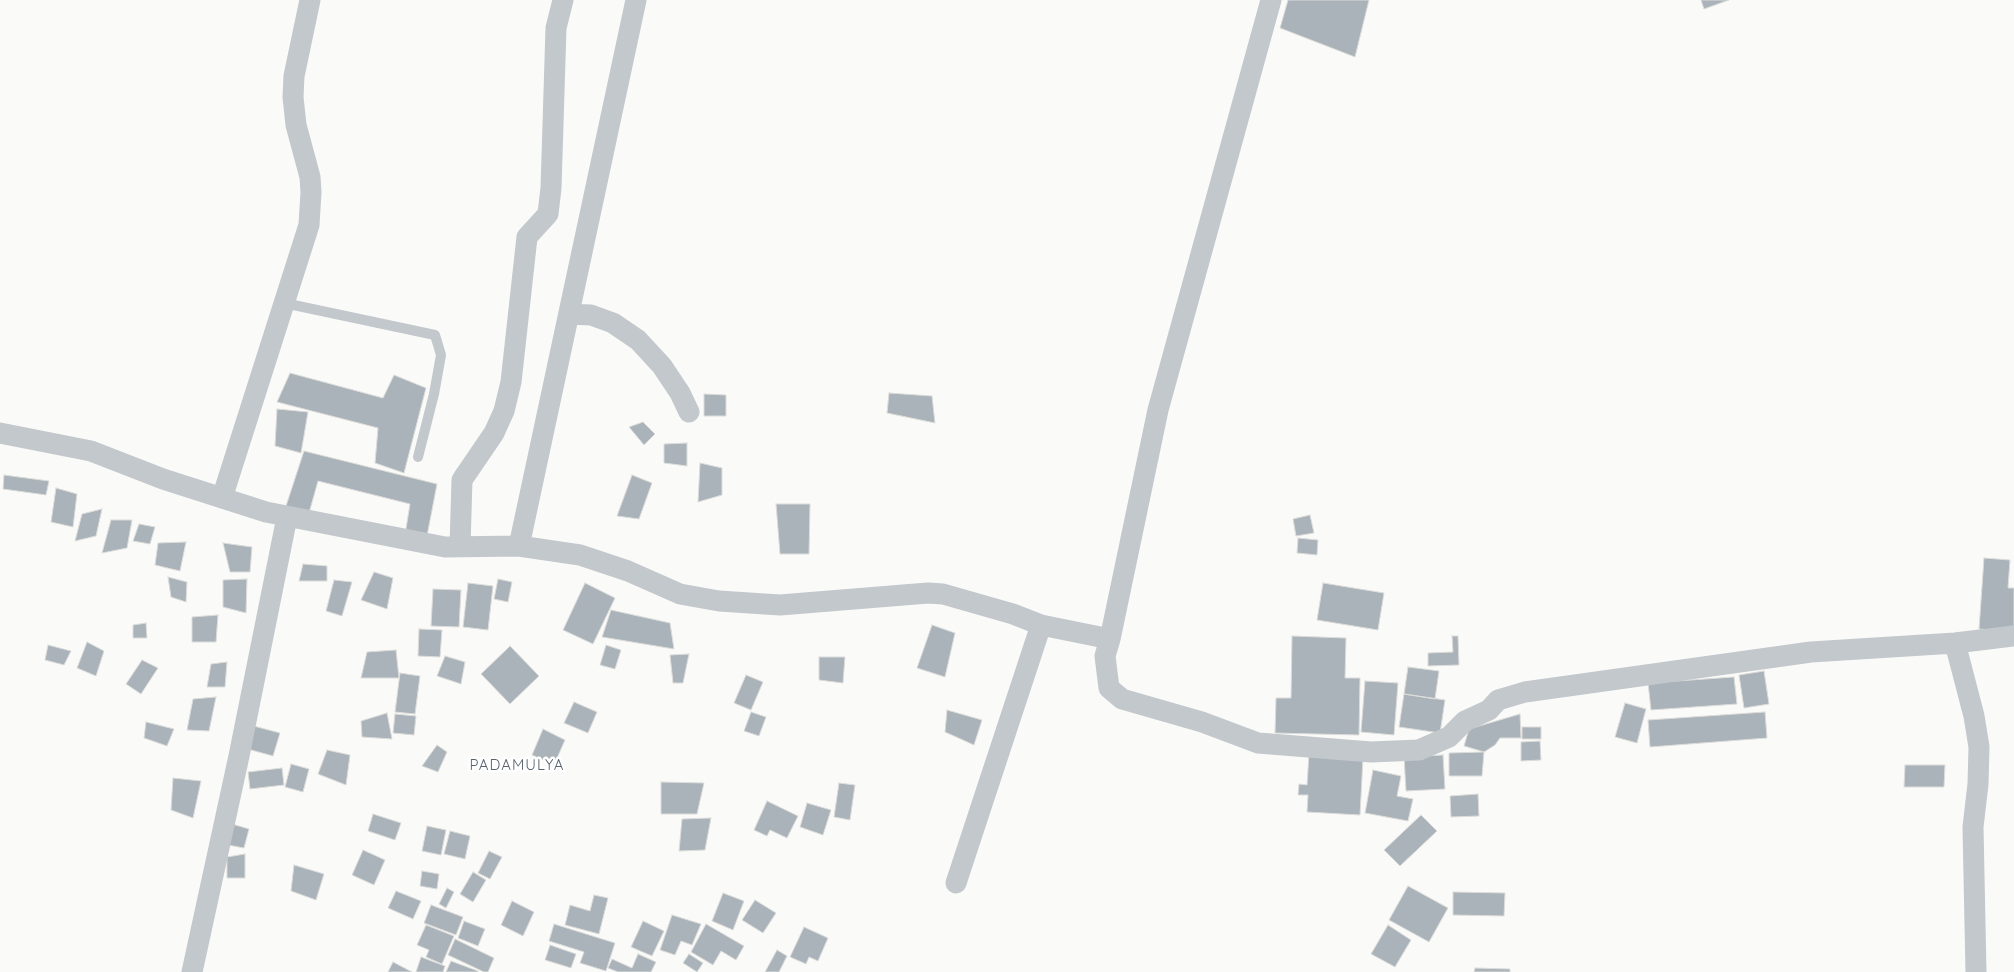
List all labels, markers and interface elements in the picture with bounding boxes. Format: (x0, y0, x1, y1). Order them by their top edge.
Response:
district label: PADAMULYA (468, 756, 566, 774)

